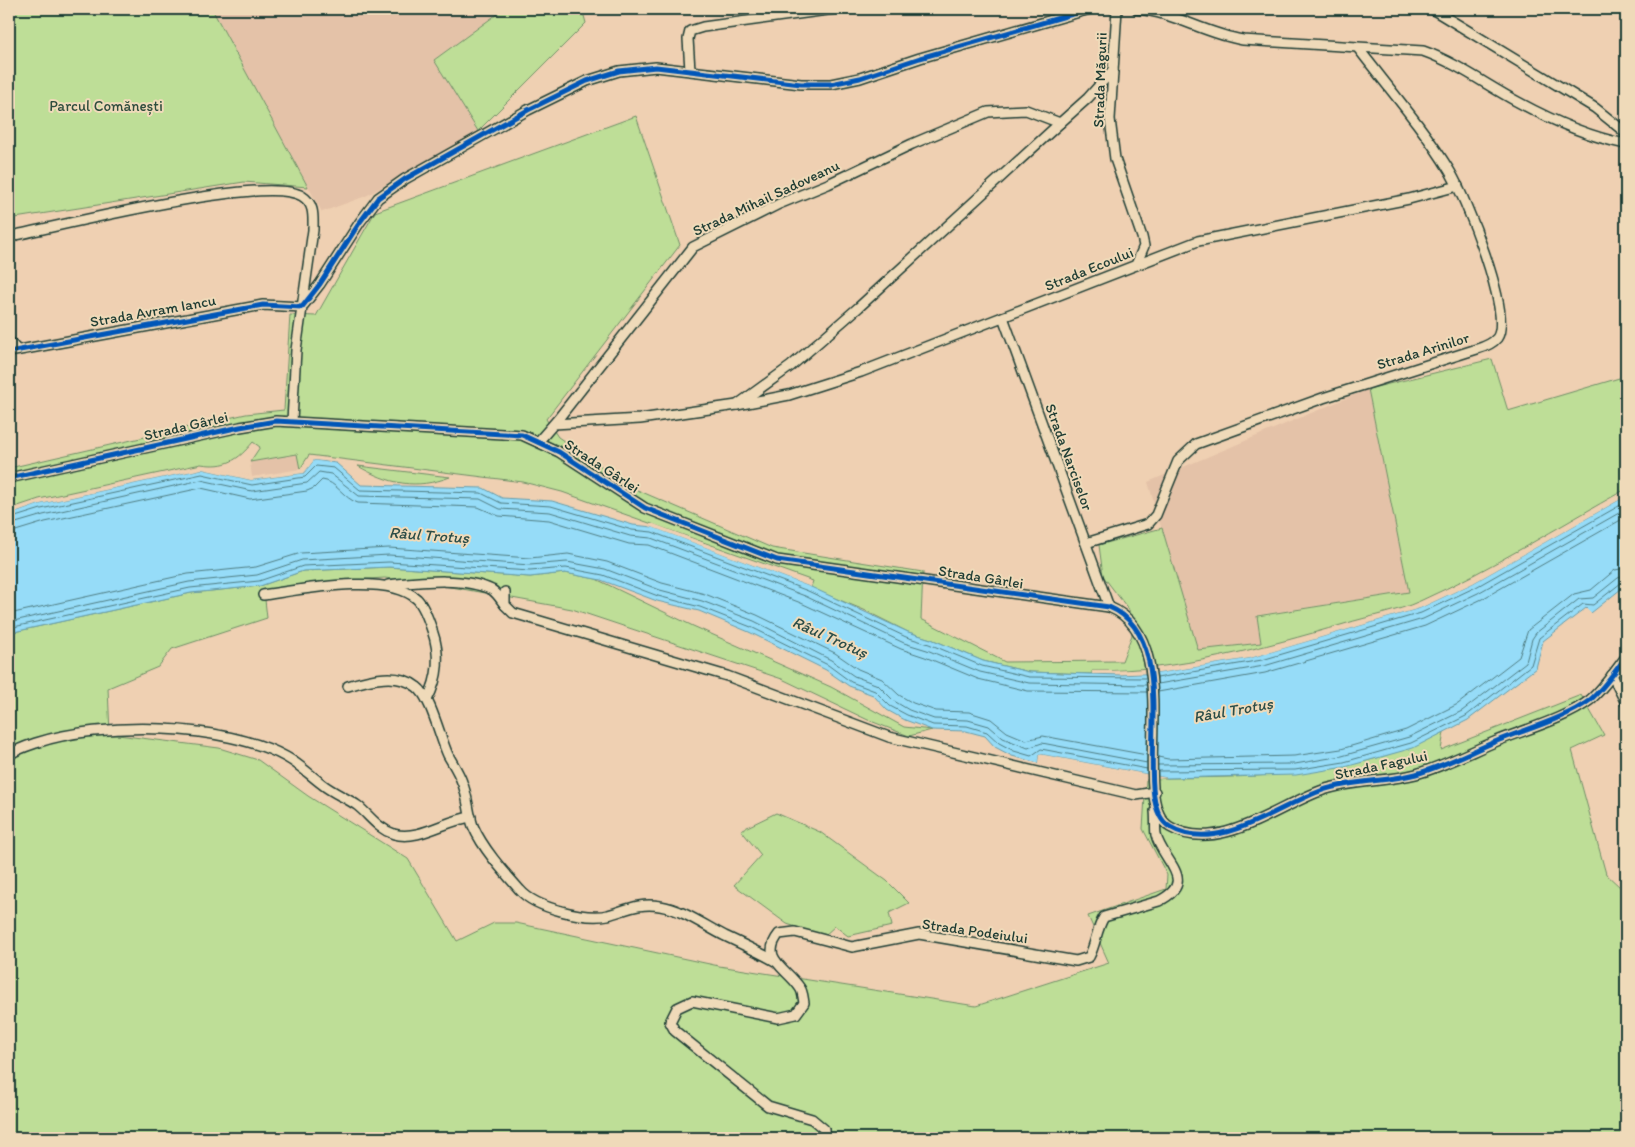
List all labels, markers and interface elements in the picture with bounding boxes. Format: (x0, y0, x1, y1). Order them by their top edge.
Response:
street label: Strada Măgurii (1089, 32, 1111, 128)
park label: Parcul Comănești (49, 97, 163, 115)
street label: Strada Mihail Sadoveanu (690, 156, 842, 240)
street label: Strada Ecoului (1042, 243, 1136, 295)
street label: Strada Avram Iancu (89, 291, 217, 331)
street label: Strada Arinilor (1375, 328, 1471, 374)
street label: Strada Narciselor (1041, 401, 1097, 513)
street label: Strada Gârlei (142, 408, 230, 444)
street label: Strada Gârlei (561, 435, 643, 497)
water label: Râul Trotuș (388, 523, 471, 547)
street label: Strada Gârlei (937, 561, 1025, 593)
water label: Râul Trotuș (790, 612, 871, 662)
water label: Râul Trotuș (1192, 694, 1275, 726)
street label: Strada Fagului (1333, 746, 1429, 784)
street label: Strada Podeiului (921, 915, 1029, 947)

